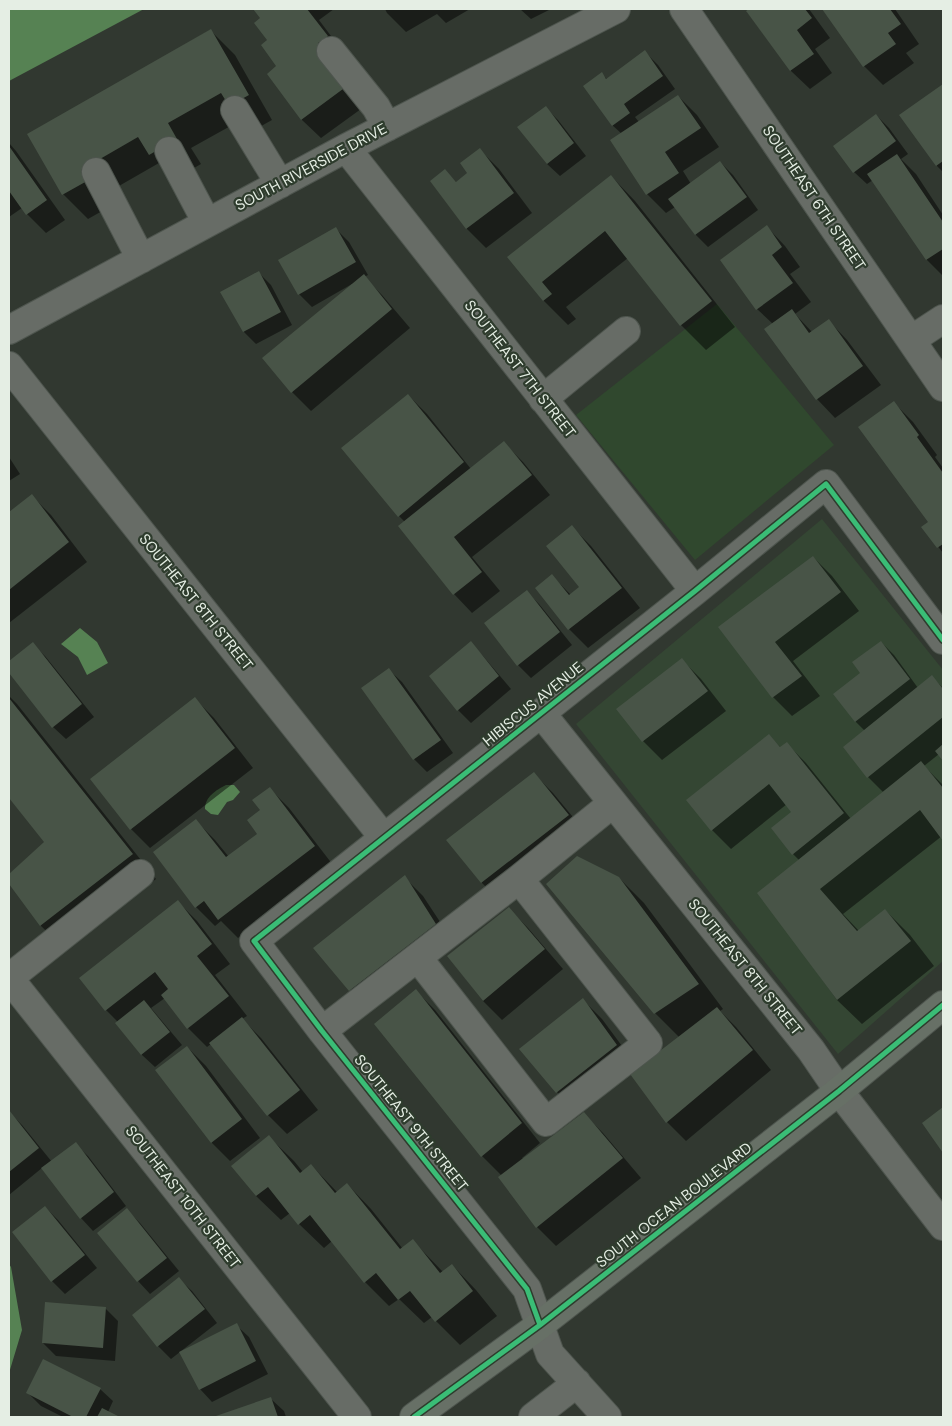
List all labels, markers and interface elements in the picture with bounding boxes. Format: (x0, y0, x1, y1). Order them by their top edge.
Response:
street label: SOUTH RIVERSIDE DRIVE (232, 119, 390, 215)
street label: SOUTHEAST 6TH STREET (758, 122, 870, 274)
street label: SOUTHEAST 7TH STREET (460, 296, 580, 442)
street label: SOUTHEAST 8TH STREET (135, 529, 257, 675)
street label: HIBISCUS AVENUE (479, 657, 587, 751)
street label: SOUTHEAST 8TH STREET (684, 894, 806, 1040)
street label: SOUTHEAST 9TH STREET (350, 1050, 472, 1196)
street label: SOUTHEAST 10TH STREET (121, 1121, 245, 1273)
street label: SOUTH OCEAN BOULEVARD (592, 1138, 756, 1272)

